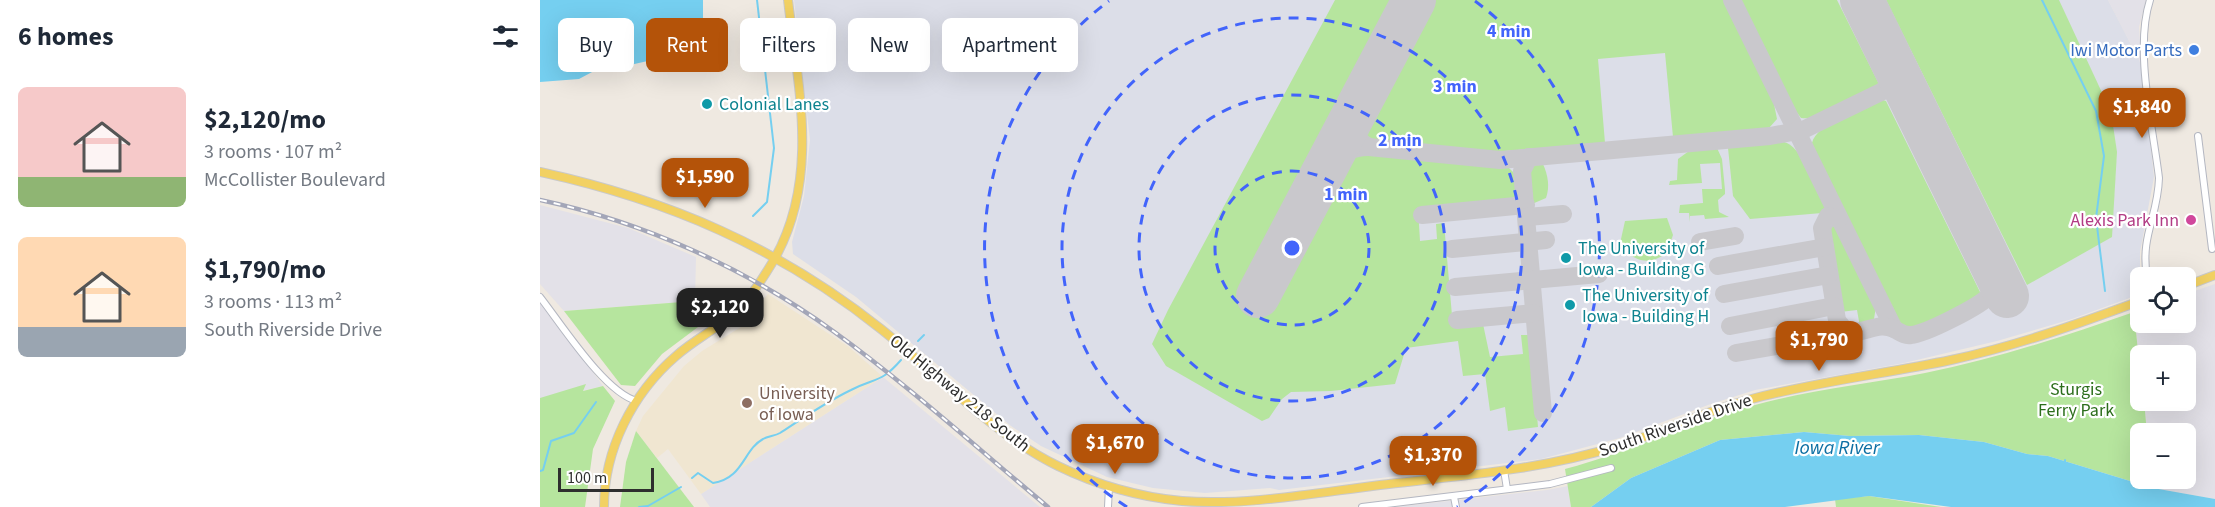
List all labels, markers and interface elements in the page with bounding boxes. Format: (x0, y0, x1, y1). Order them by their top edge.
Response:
text: 6 homes (18, 18, 113, 55)
chip: Buy (558, 18, 634, 72)
chip: Rent (646, 18, 728, 72)
chip: Filters (740, 18, 836, 72)
chip: New (848, 18, 930, 72)
chip: Apartment (942, 18, 1078, 72)
text: 4 min (1487, 19, 1531, 44)
icon: filters (489, 20, 522, 53)
place label: Iwi Motor Parts (2070, 38, 2182, 63)
marker: Iwi Motor Parts (2187, 43, 2201, 57)
text: 3 min (1433, 74, 1477, 99)
pin: $1,840 (2093, 88, 2191, 139)
place label: Colonial Lanes (719, 92, 829, 117)
text: $1,840 (2113, 93, 2171, 121)
marker: Colonial Lanes (700, 97, 714, 111)
text: $2,120/mo (204, 101, 326, 138)
icon: home (66, 111, 138, 183)
text: 2 min (1378, 128, 1422, 153)
text: 3 rooms · 107 m² (204, 138, 342, 166)
pin: $1,590 (656, 158, 754, 209)
text: $1,590 (676, 163, 734, 191)
text: McCollister Boulevard (204, 166, 386, 194)
text: 1 min (1324, 182, 1368, 207)
place label: Alexis Park Inn (2071, 208, 2179, 233)
marker: Alexis Park Inn (2184, 213, 2198, 227)
place label: The University of Iowa - Building G (1578, 236, 1705, 282)
centre of rings (1282, 238, 1302, 258)
text: $1,790/mo (204, 251, 326, 288)
marker: The University of Iowa - Building G (1559, 251, 1573, 265)
icon: home (66, 261, 138, 333)
map controls (2130, 267, 2196, 489)
button: locate (2130, 267, 2196, 333)
place label: The University of Iowa - Building H (1582, 283, 1709, 329)
text: 3 rooms · 113 m² (204, 288, 342, 316)
pin: $2,120 (671, 288, 769, 339)
text: $2,120 (691, 293, 749, 321)
marker: The University of Iowa - Building H (1563, 298, 1577, 312)
text: South Riverside Drive (204, 316, 382, 344)
pin: $1,790 (1770, 321, 1868, 372)
text: $1,790 (1790, 326, 1848, 354)
street label: Old Highway 218 South (884, 329, 1035, 458)
button: + (2130, 345, 2196, 411)
park label: Sturgis Ferry Park (2038, 377, 2114, 423)
place label: University of Iowa (759, 381, 835, 427)
street label: South Riverside Drive (1595, 388, 1755, 463)
marker: University of Iowa (740, 396, 754, 410)
button: − (2130, 423, 2196, 489)
pin: $1,670 (1066, 424, 1164, 475)
text: $1,670 (1086, 429, 1144, 457)
water label: Iowa River (1794, 434, 1881, 462)
pin: $1,370 (1384, 436, 1482, 487)
text: $1,370 (1404, 441, 1462, 469)
scale bar (558, 465, 654, 492)
text: 100 m (567, 467, 607, 489)

